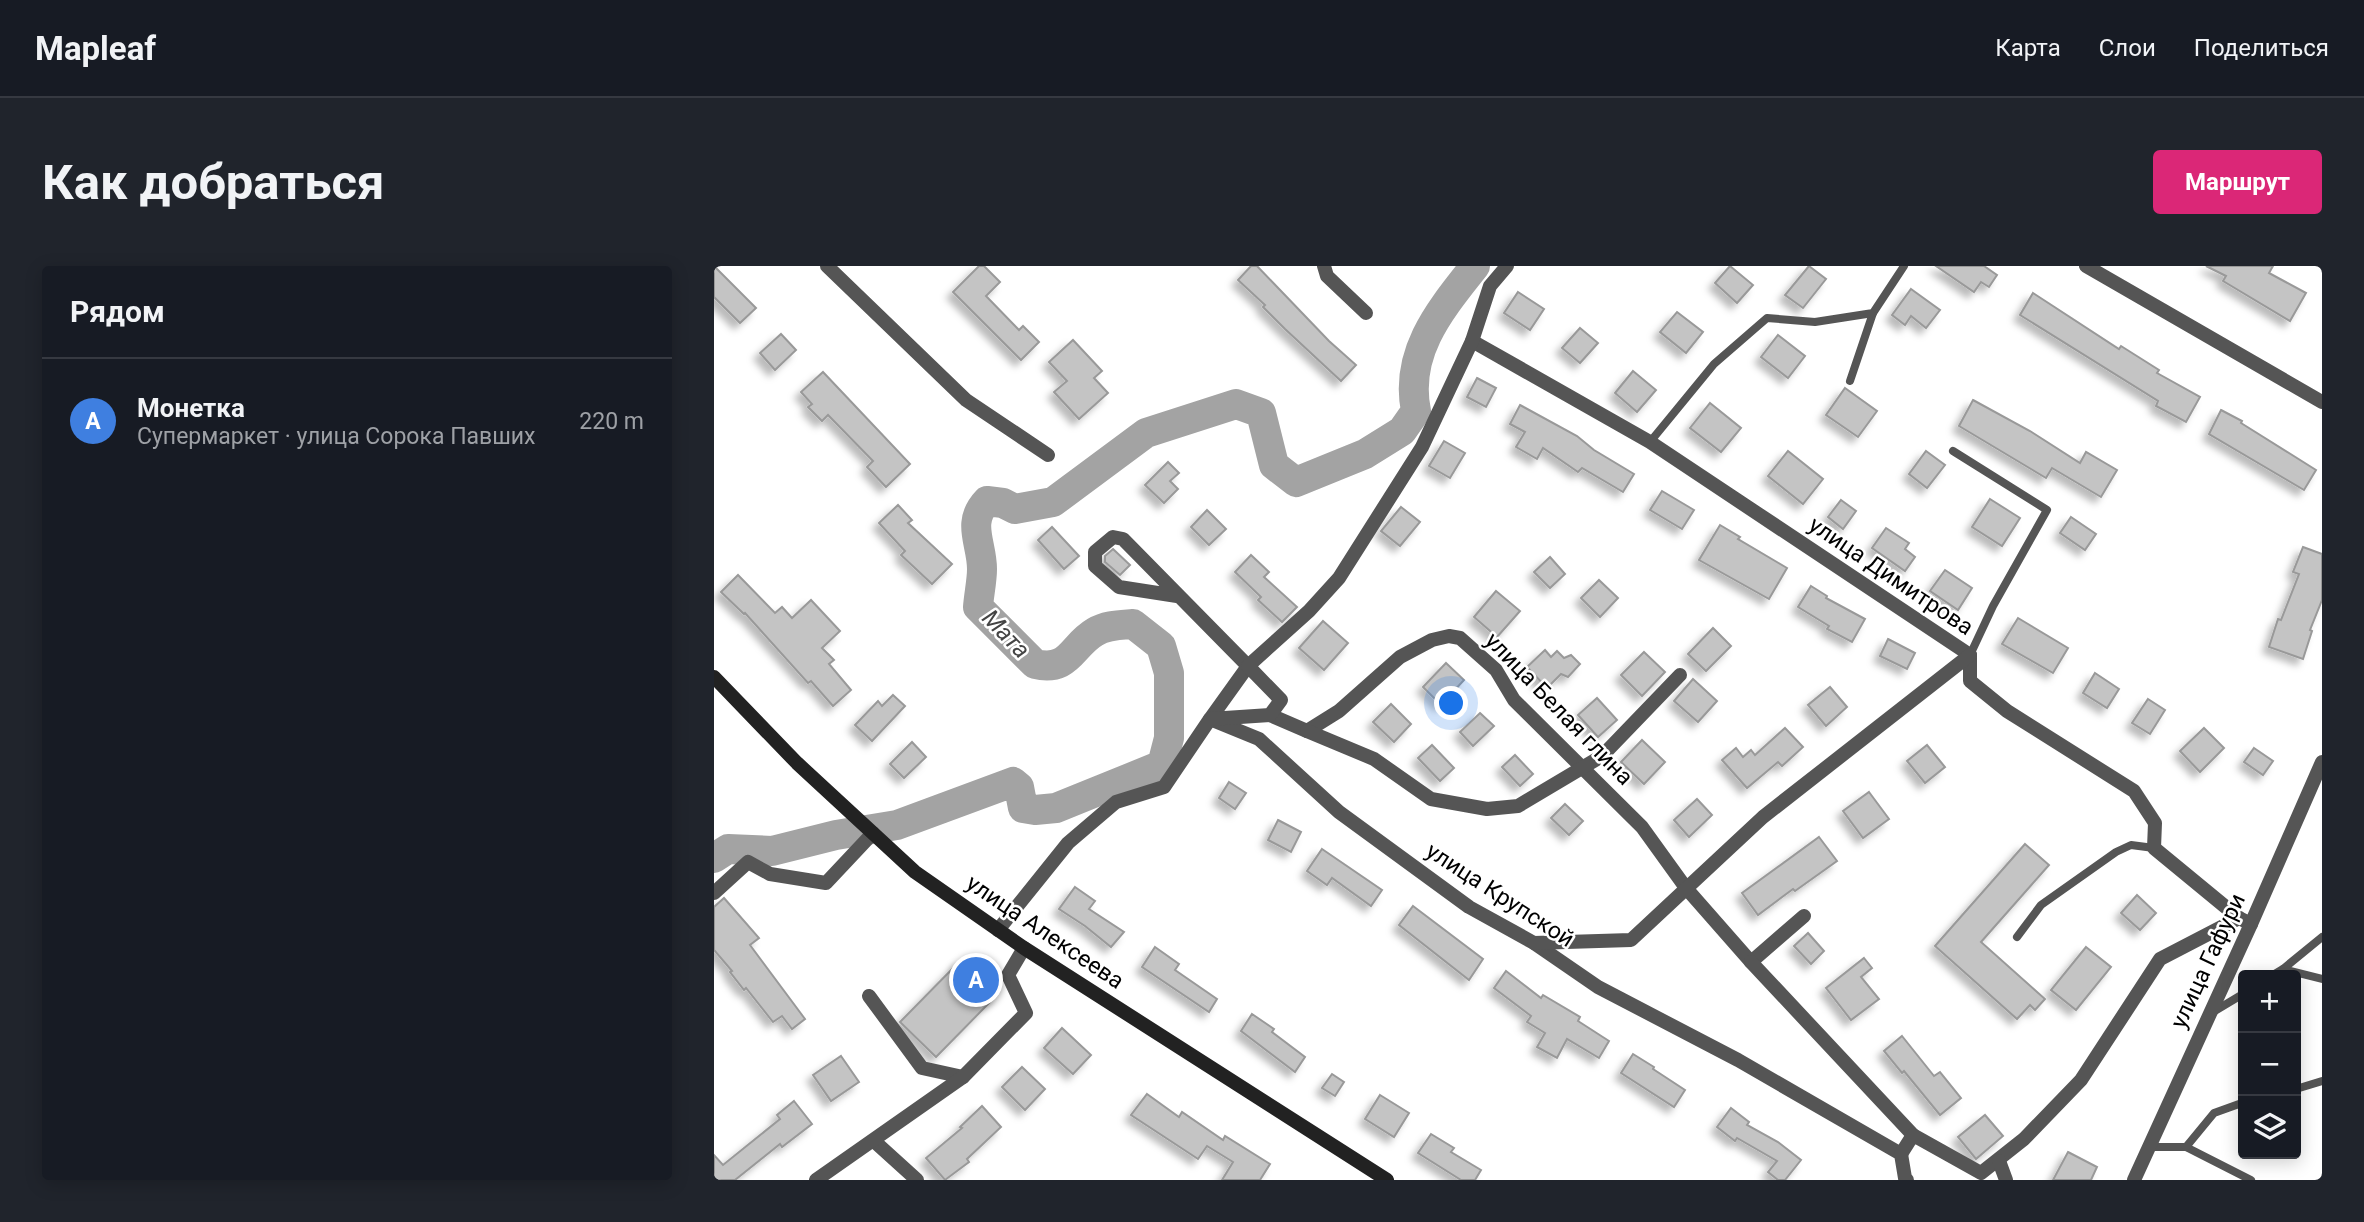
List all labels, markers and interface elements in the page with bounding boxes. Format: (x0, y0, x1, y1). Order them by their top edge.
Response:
text: Mapleaf (35, 29, 156, 68)
text: Карта (1995, 34, 2061, 62)
text: Слои (2099, 34, 2156, 62)
text: Поделиться (2194, 34, 2329, 62)
button: Маршрут (2153, 150, 2322, 214)
text: Как добраться (42, 154, 384, 211)
text: Рядом (70, 294, 165, 329)
text: Монетка (137, 393, 245, 423)
text: A (85, 408, 101, 435)
text: 220 m (579, 408, 644, 435)
text: Супермаркет · улица Сорока Павших (137, 423, 536, 450)
street label: улица Димитрова (1804, 511, 1978, 641)
water label: Мата (976, 604, 1036, 664)
street label: улица Белая глина (1479, 627, 1639, 791)
your location (1434, 686, 1468, 720)
street label: улица Крупской (1421, 837, 1579, 953)
street label: улица Алексеева (961, 869, 1129, 995)
street label: улица Гафури (2165, 889, 2251, 1033)
pin: A (953, 954, 999, 1006)
map controls (2238, 970, 2301, 1159)
button: + (2238, 970, 2301, 1033)
button: − (2238, 1033, 2301, 1096)
button: layers (2238, 1096, 2301, 1159)

